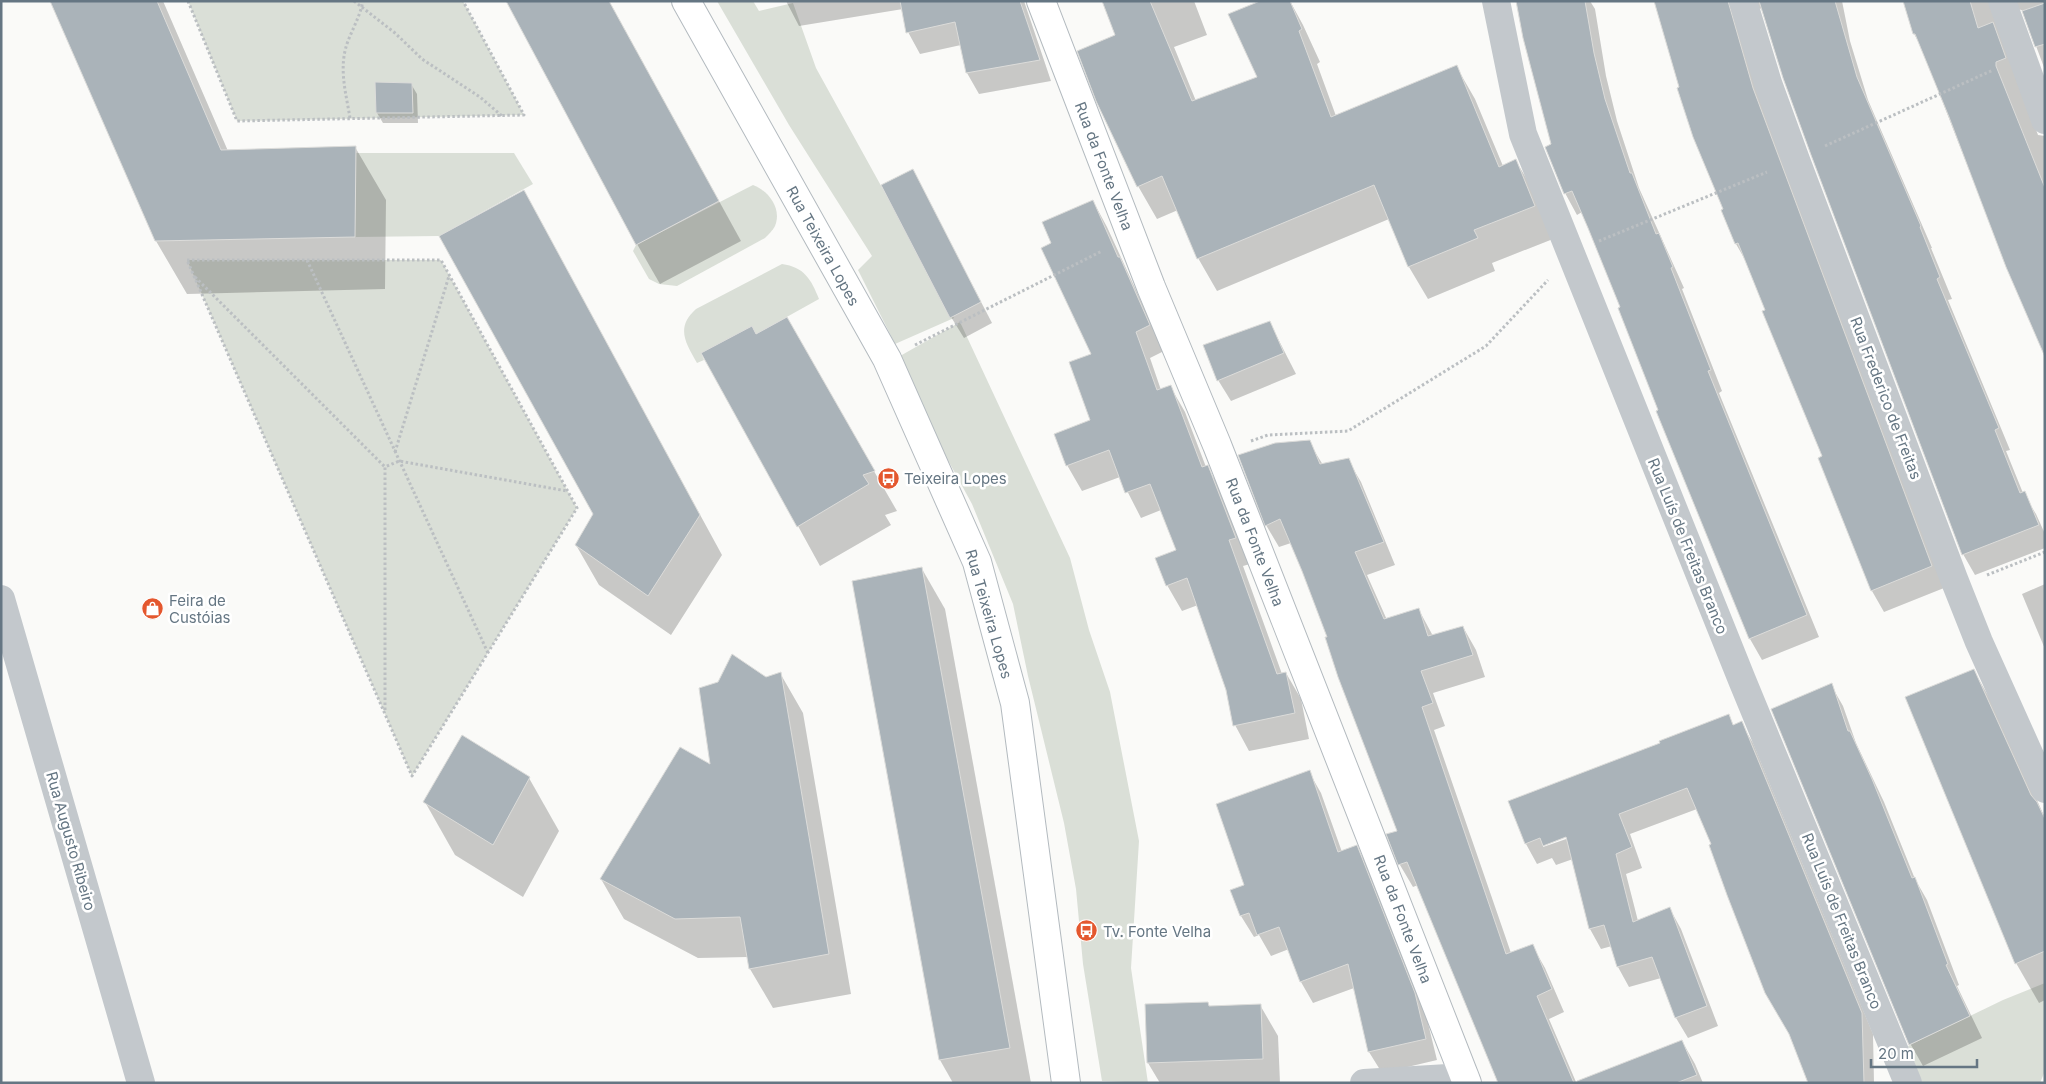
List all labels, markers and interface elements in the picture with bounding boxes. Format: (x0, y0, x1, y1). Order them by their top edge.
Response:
street label: Rua da Fonte Velha (1071, 99, 1137, 233)
street label: Rua Teixeira Lopes (782, 183, 864, 309)
street label: Rua Frederico de Freitas (1846, 314, 1926, 482)
street label: Rua Luís de Freitas Branco (1644, 455, 1732, 637)
bus stop icon: Teixeira Lopes (876, 466, 900, 490)
place label: Teixeira Lopes (904, 469, 1007, 488)
street label: Rua da Fonte Velha (1222, 475, 1288, 609)
street label: Rua Teixeira Lopes (961, 547, 1017, 681)
place label: Feira de Custóias (169, 591, 231, 627)
shop icon: Feira de Custóias (141, 597, 165, 621)
street label: Rua Augusto Ribeiro (42, 769, 100, 913)
street label: Rua Luís de Freitas Branco (1798, 830, 1886, 1012)
street label: Rua da Fonte Velha (1370, 852, 1436, 986)
bus stop icon: Tv. Fonte Velha (1075, 919, 1099, 943)
place label: Tv. Fonte Velha (1103, 922, 1211, 941)
scale bar (1871, 1036, 1977, 1068)
text: 20 m (1878, 1044, 1914, 1063)

